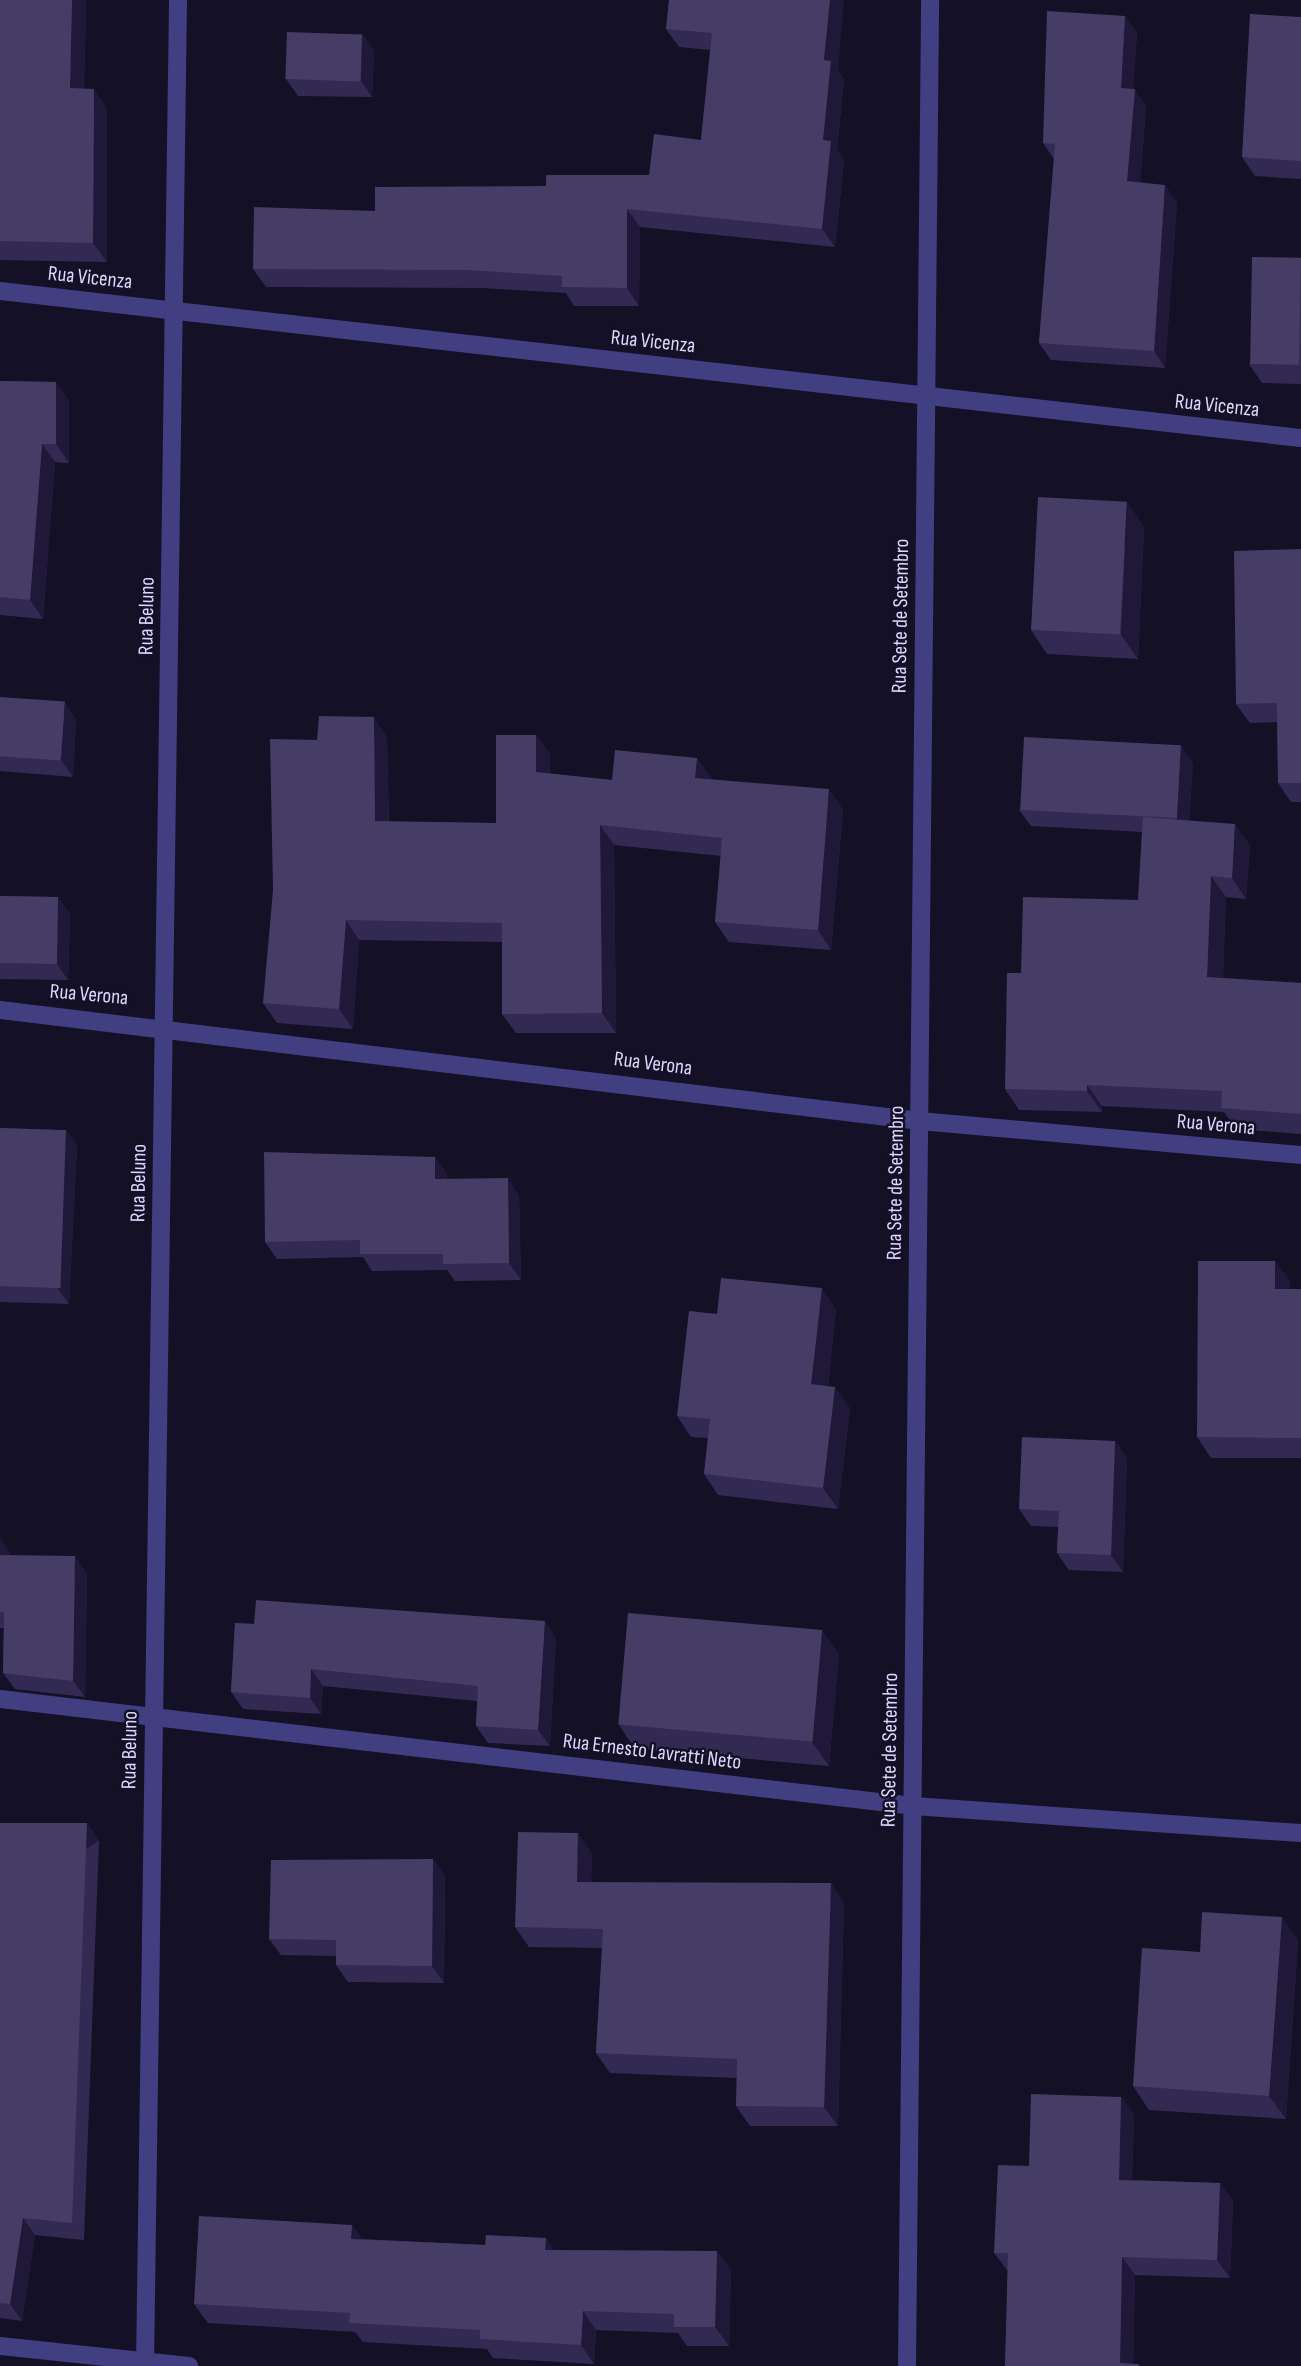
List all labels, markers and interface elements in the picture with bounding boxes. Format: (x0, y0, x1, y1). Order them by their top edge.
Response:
street label: Rua Vicenza (47, 261, 133, 295)
street label: Rua Vicenza (610, 325, 696, 359)
street label: Rua Vicenza (1174, 389, 1260, 423)
street label: Rua Sete de Setembro (887, 539, 915, 693)
street label: Rua Beluno (134, 577, 160, 655)
street label: Rua Verona (49, 979, 129, 1011)
street label: Rua Verona (612, 1047, 694, 1081)
street label: Rua Sete de Setembro (882, 1106, 910, 1260)
street label: Rua Verona (1176, 1109, 1256, 1141)
street label: Rua Beluno (126, 1144, 152, 1222)
street label: Rua Sete de Setembro (876, 1673, 904, 1827)
street label: Rua Beluno (117, 1711, 143, 1789)
street label: Rua Ernesto Lavratti Neto (561, 1729, 743, 1775)

